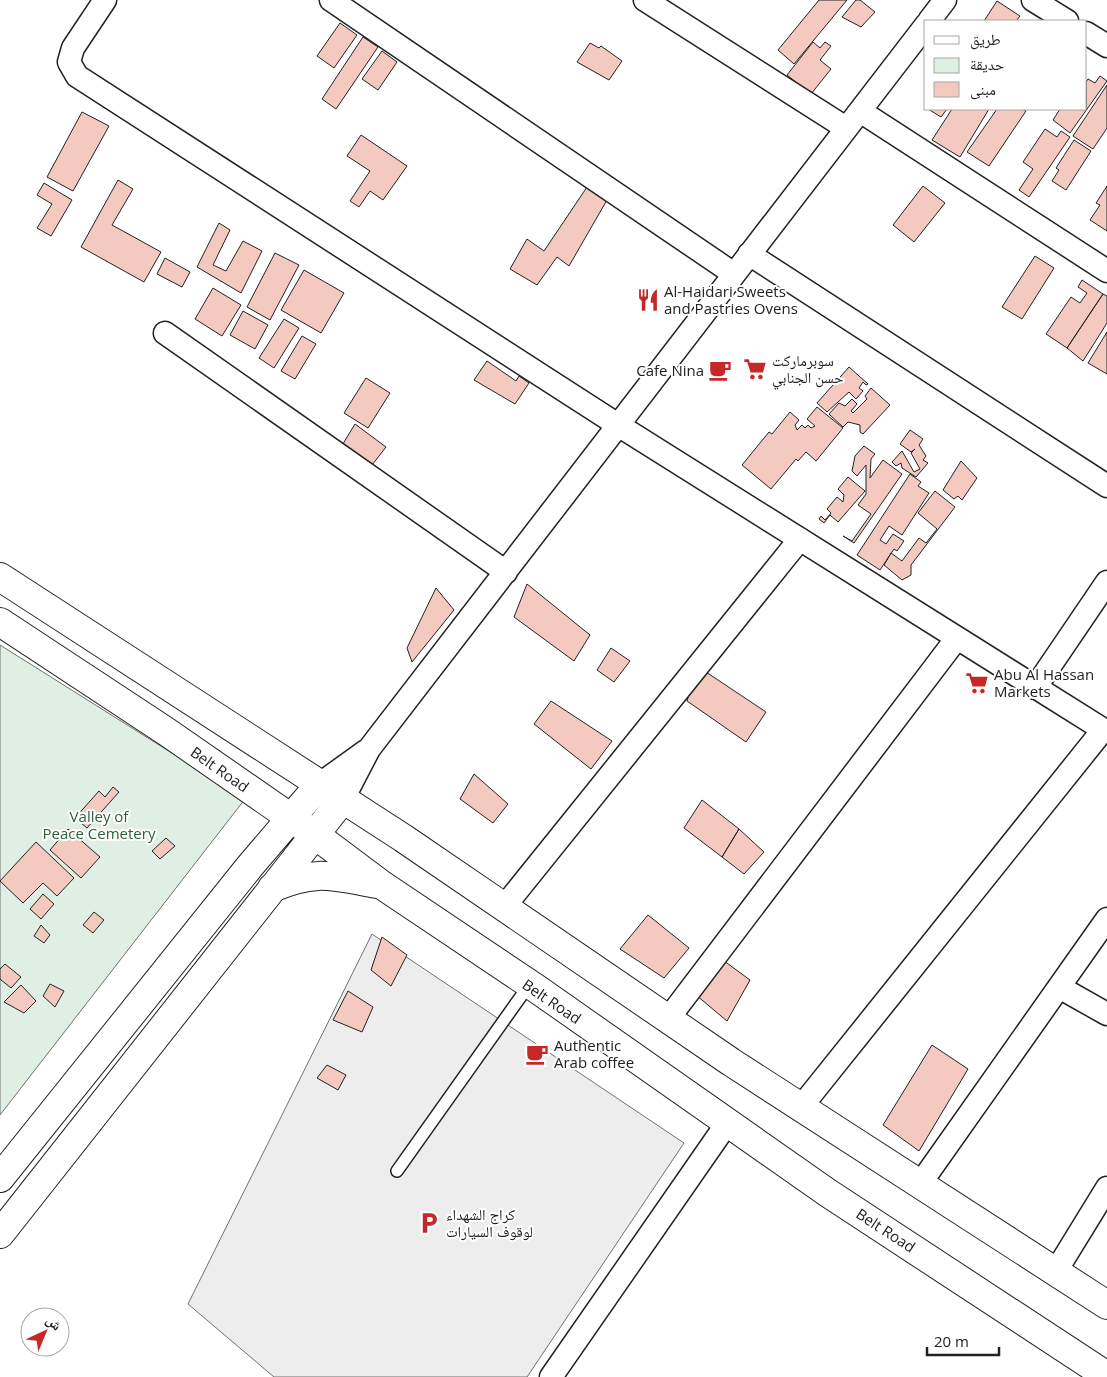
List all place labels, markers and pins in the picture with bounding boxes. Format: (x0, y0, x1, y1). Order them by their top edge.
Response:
place label: Al-Haidari Sweets and Pastries Ovens (664, 281, 798, 318)
restaurant icon: Al-Haidari Sweets and Pastries Ovens (635, 287, 661, 313)
place label: سوبرماركت حسن الجنابي (772, 350, 844, 390)
supermarket icon: سوبرماركت حسن الجنابي (742, 356, 768, 382)
cafe icon: Cafe Nina (707, 357, 733, 383)
place label: Cafe Nina (636, 360, 704, 380)
place label: Abu Al Hassan Markets (994, 664, 1094, 701)
supermarket icon: Abu Al Hassan Markets (964, 670, 990, 696)
place label: Authentic Arab coffee (554, 1035, 634, 1072)
cafe icon: Authentic Arab coffee (524, 1041, 550, 1067)
place label: كراج الشهداء لوقوف السيارات (446, 1204, 533, 1241)
parking icon: كراج الشهداء لوقوف السيارات (416, 1210, 442, 1236)

